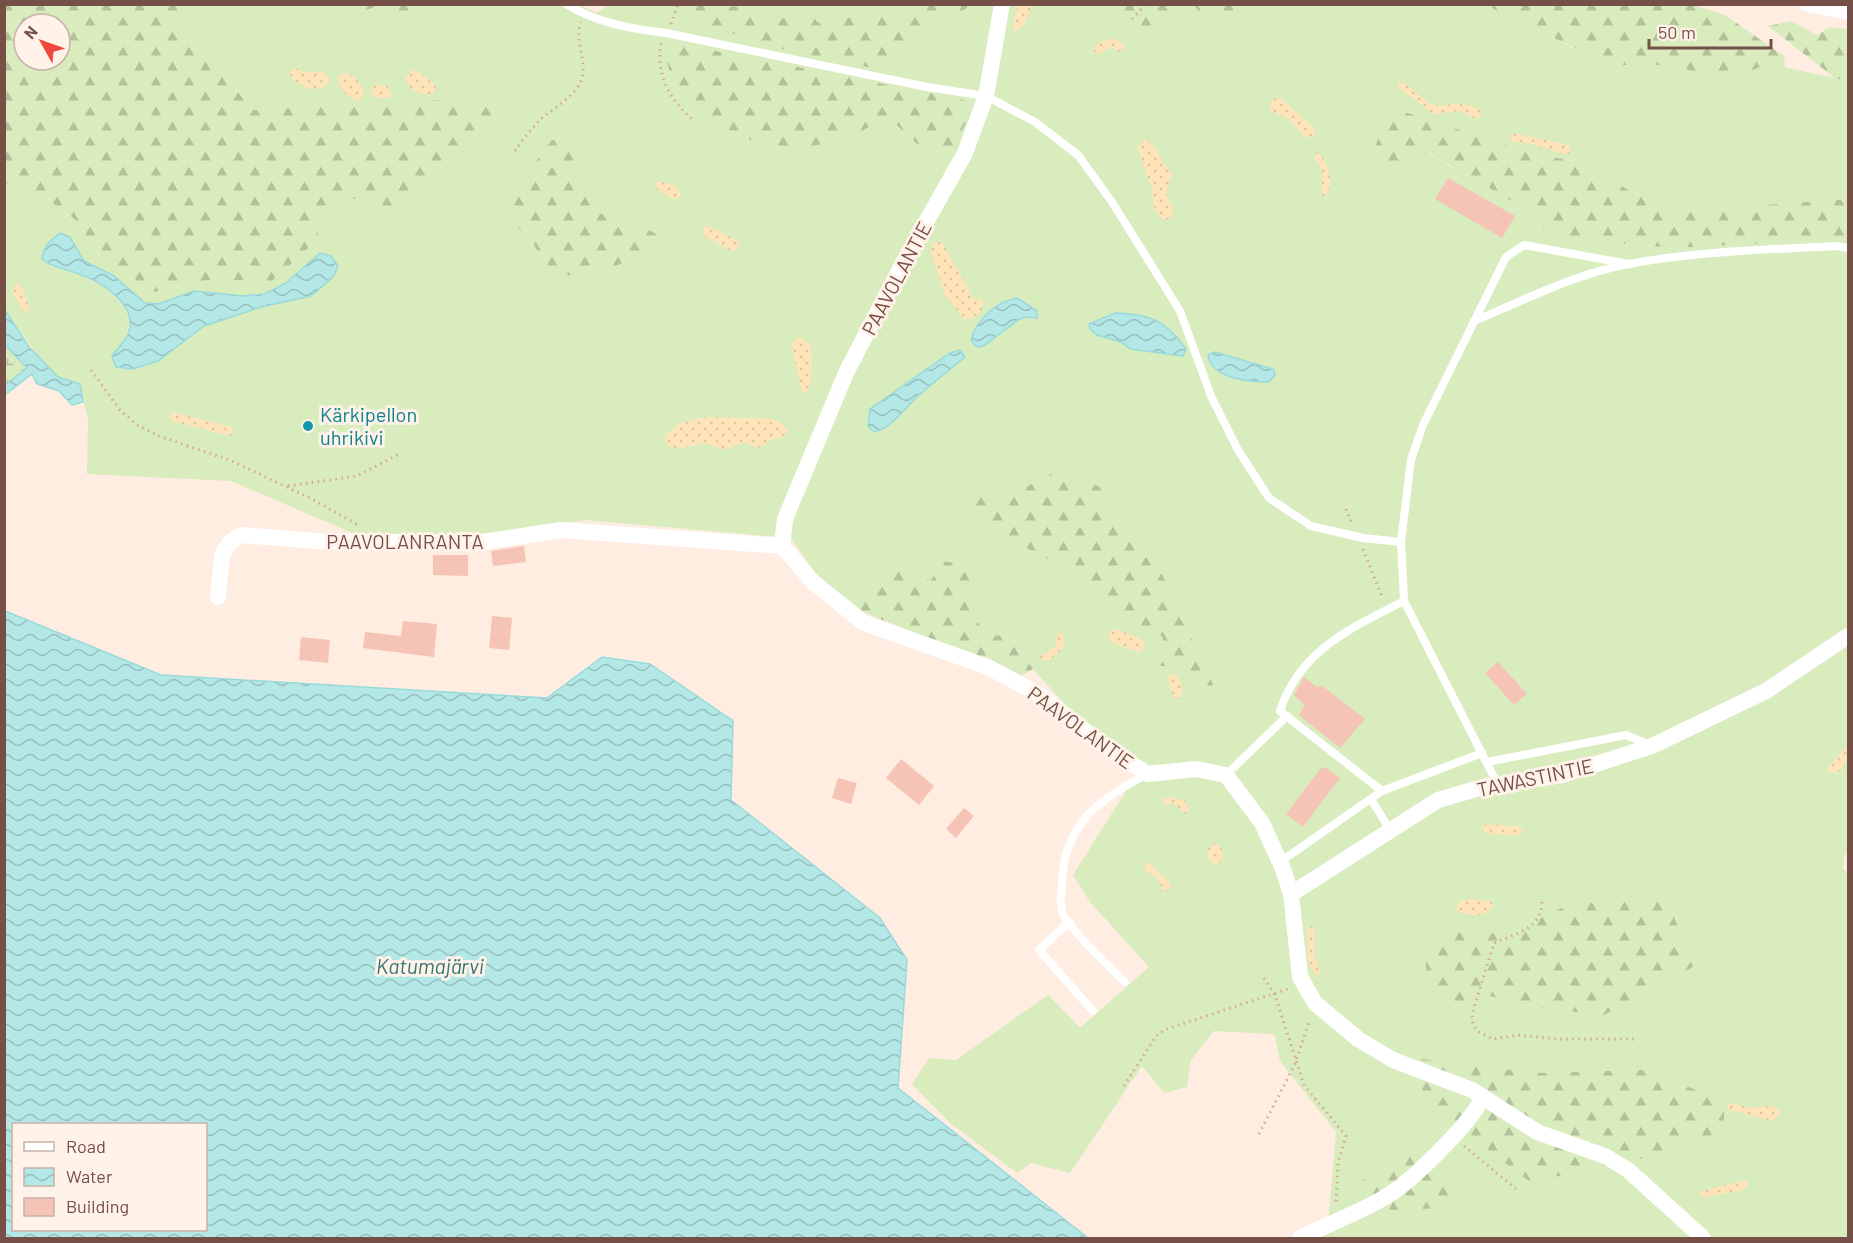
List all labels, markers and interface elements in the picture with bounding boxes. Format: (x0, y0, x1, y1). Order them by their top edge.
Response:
north arrow (12, 12, 72, 72)
scale bar (1649, 12, 1770, 50)
text: 50 m (1658, 21, 1696, 43)
text: N (19, 22, 41, 42)
street label: PAAVOLANTIE (856, 217, 936, 339)
place label: Kärkipellon uhrikivi (320, 402, 417, 449)
marker: Kärkipellon uhrikivi (301, 419, 315, 433)
street label: PAAVOLANRANTA (326, 529, 484, 553)
street label: PAAVOLANTIE (1023, 681, 1139, 773)
street label: TAWASTINTIE (1475, 753, 1595, 801)
water label: Katumajärvi (376, 953, 485, 978)
legend (12, 1123, 207, 1231)
text: Road (66, 1135, 106, 1157)
text: Water (66, 1165, 113, 1187)
text: Building (66, 1195, 129, 1217)

